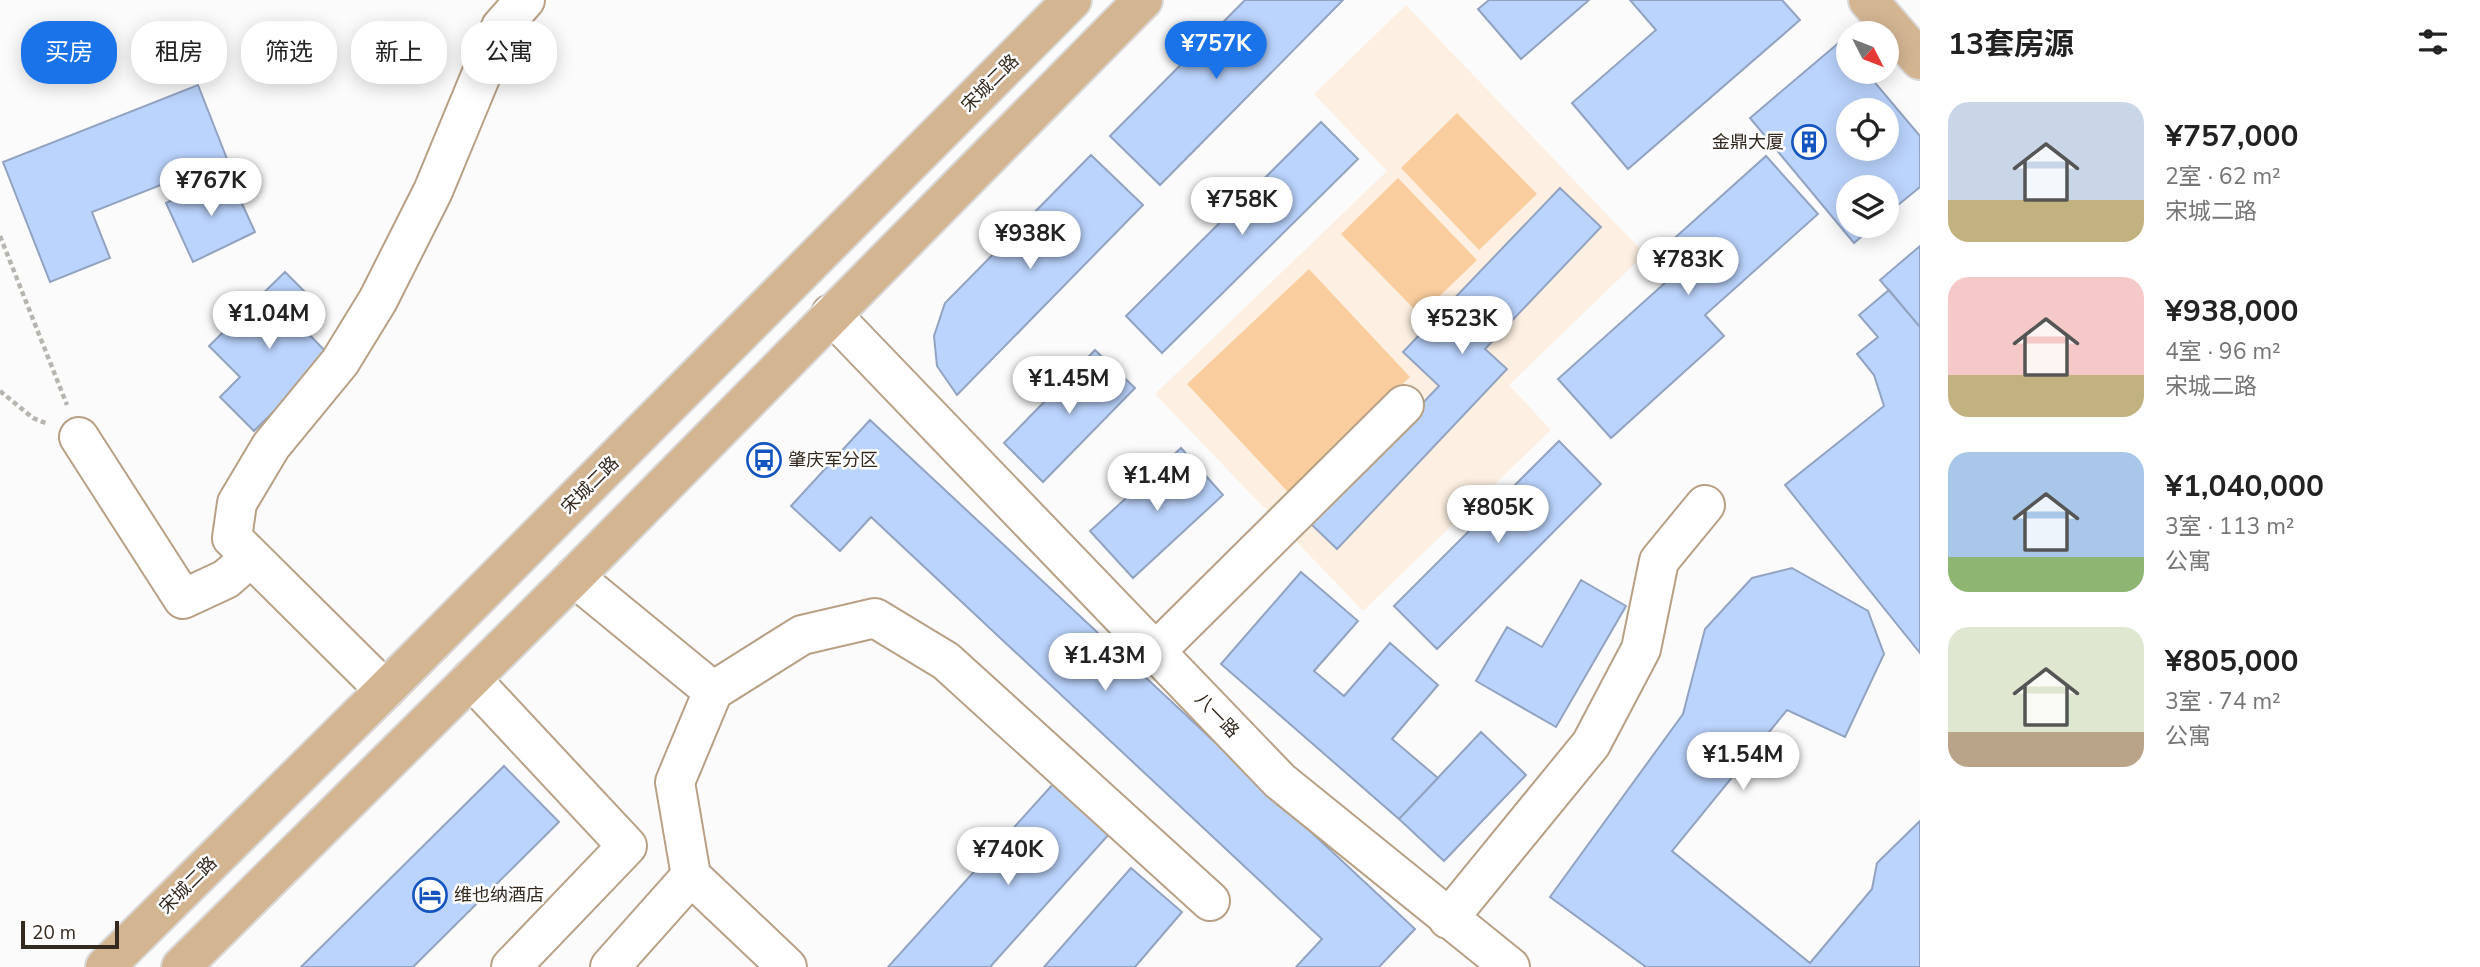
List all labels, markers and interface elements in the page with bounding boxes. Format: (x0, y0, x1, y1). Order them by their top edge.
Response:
chip: 买房 (21, 21, 117, 84)
chip: 租房 (131, 21, 227, 84)
chip: 筛选 (241, 21, 337, 84)
chip: 新上 (351, 21, 447, 84)
chip: 公寓 (461, 21, 557, 84)
north arrow (1836, 21, 1899, 84)
map controls (1836, 21, 1899, 238)
pin: ¥757K (1167, 22, 1265, 81)
icon: filters (2414, 23, 2452, 61)
text: 13套房源 (1948, 24, 2074, 65)
text: ¥757K (1181, 28, 1251, 59)
street label: 宋城二路 (956, 49, 1024, 117)
button: locate (1836, 98, 1899, 161)
text: ¥757,000 (2165, 116, 2298, 157)
building icon: 金鼎大厦 (1790, 123, 1828, 161)
place label: 金鼎大厦 (1712, 130, 1784, 154)
icon: home (2004, 130, 2088, 214)
pin: ¥767K (162, 158, 260, 218)
text: 2室 · 62 m² (2165, 161, 2281, 192)
text: ¥767K (176, 165, 246, 196)
button: layers (1836, 175, 1899, 238)
pin: ¥758K (1193, 177, 1291, 237)
text: ¥758K (1207, 184, 1277, 215)
text: 宋城二路 (2165, 196, 2257, 227)
pin: ¥938K (981, 212, 1079, 271)
text: ¥938K (995, 218, 1065, 249)
pin: ¥783K (1639, 238, 1737, 297)
text: ¥783K (1653, 244, 1723, 275)
text: ¥938,000 (2165, 291, 2298, 332)
pin: ¥1.04M (212, 292, 326, 351)
pin: ¥523K (1413, 296, 1511, 356)
text: ¥1.04M (229, 298, 309, 329)
text: ¥523K (1427, 303, 1497, 334)
icon: home (2004, 305, 2088, 389)
text: 4室 · 96 m² (2165, 336, 2281, 367)
pin: ¥1.45M (1012, 356, 1126, 416)
text: ¥1.45M (1029, 363, 1109, 394)
text: 宋城二路 (2165, 371, 2257, 402)
bus stop icon: 肇庆军分区 (745, 441, 783, 479)
place label: 肇庆军分区 (788, 448, 878, 472)
street label: 宋城二路 (556, 451, 624, 519)
pin: ¥1.4M (1108, 454, 1206, 513)
text: ¥1.4M (1123, 460, 1191, 491)
text: ¥1,040,000 (2165, 466, 2324, 507)
icon: home (2004, 480, 2088, 564)
pin: ¥805K (1449, 486, 1547, 545)
text: ¥805K (1463, 492, 1533, 523)
text: 3室 · 113 m² (2165, 511, 2295, 542)
text: 公寓 (2165, 546, 2211, 577)
pin: ¥1.43M (1048, 634, 1162, 693)
text: ¥1.43M (1065, 640, 1145, 671)
text: ¥805,000 (2165, 641, 2298, 682)
icon: home (2004, 655, 2088, 739)
text: 3室 · 74 m² (2165, 686, 2281, 717)
street label: 八一路 (1190, 687, 1244, 743)
text: 公寓 (2165, 721, 2211, 752)
pin: ¥1.54M (1686, 732, 1800, 792)
text: ¥1.54M (1703, 739, 1783, 770)
pin: ¥740K (959, 828, 1057, 887)
text: ¥740K (973, 834, 1043, 865)
street label: 宋城二路 (154, 851, 222, 919)
hotel icon: 维也纳酒店 (411, 876, 449, 914)
place label: 维也纳酒店 (454, 883, 544, 907)
scale bar (21, 918, 119, 950)
text: 20 m (32, 920, 76, 946)

